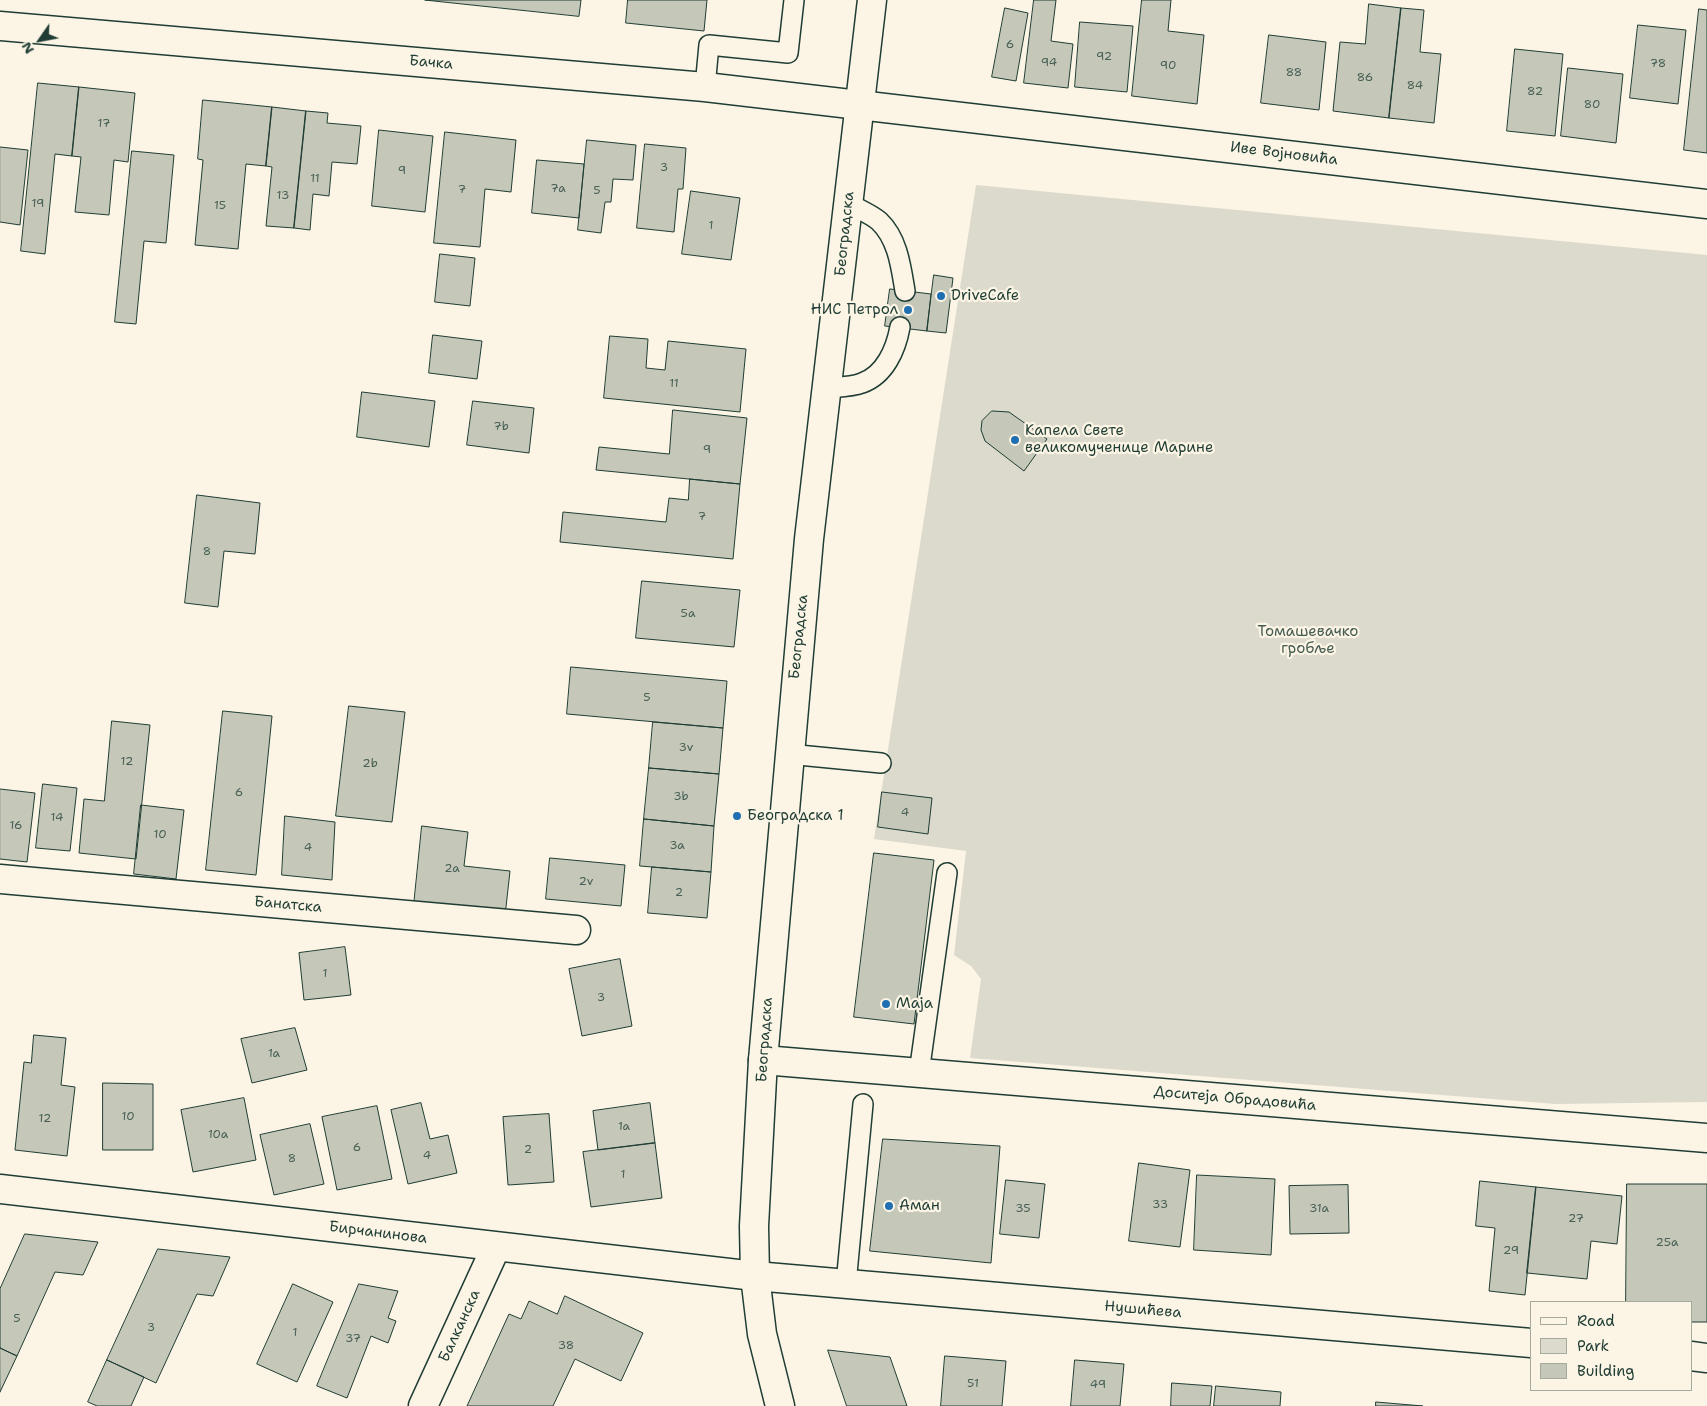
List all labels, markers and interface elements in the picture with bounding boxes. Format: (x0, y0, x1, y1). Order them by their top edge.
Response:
north arrow (15, 15, 65, 65)
house number: 6 (1006, 38, 1014, 52)
text: N (17, 39, 38, 58)
house number: 92 (1096, 50, 1112, 64)
street label: Бачка (408, 52, 454, 74)
house number: 94 (1041, 56, 1057, 70)
house number: 78 (1650, 57, 1666, 71)
house number: 90 (1160, 59, 1176, 73)
house number: 88 (1286, 66, 1302, 80)
house number: 86 (1357, 71, 1373, 85)
house number: 84 (1407, 79, 1423, 93)
house number: 82 (1527, 85, 1543, 99)
house number: 80 (1584, 98, 1600, 112)
house number: 17 (98, 117, 110, 131)
street label: Иве Војновића (1229, 138, 1339, 170)
house number: 3 (660, 161, 668, 175)
house number: 9 (398, 164, 406, 178)
house number: 11 (310, 172, 320, 186)
house number: 7a (550, 182, 566, 196)
house number: 7 (458, 183, 466, 197)
house number: 5 (593, 184, 601, 198)
house number: 13 (277, 189, 289, 203)
street label: Београдска (832, 191, 858, 277)
house number: 19 (32, 197, 44, 211)
house number: 15 (214, 199, 226, 213)
house number: 1 (708, 219, 714, 233)
place label: DriveCafe (951, 287, 1019, 305)
marker: DriveCafe (935, 290, 947, 302)
place label: НИС Петрол (811, 301, 898, 319)
marker: НИС Петрол (902, 304, 914, 316)
house number: 11 (669, 377, 679, 391)
house number: 7b (493, 420, 509, 434)
place label: Капела Свете великомученице Марине (1025, 422, 1213, 457)
marker: Капела Свете великомученице Марине (1009, 434, 1021, 446)
house number: 9 (703, 443, 711, 457)
house number: 7 (698, 510, 706, 524)
house number: 8 (203, 545, 211, 559)
street label: Београдска (786, 594, 812, 680)
house number: 5a (681, 607, 695, 621)
park label: Томашевачко гробље (1258, 623, 1358, 658)
house number: 5 (643, 691, 651, 705)
house number: 3v (678, 741, 694, 755)
house number: 12 (121, 755, 133, 769)
house number: 2b (362, 757, 378, 771)
house number: 6 (235, 786, 243, 800)
house number: 3b (673, 790, 689, 804)
house number: 4 (901, 806, 909, 820)
place label: Београдска 1 (747, 807, 844, 825)
marker: Београдска 1 (731, 810, 743, 822)
house number: 14 (51, 811, 63, 825)
house number: 16 (9, 819, 23, 833)
house number: 10 (153, 828, 167, 842)
house number: 3a (669, 839, 685, 853)
house number: 4 (304, 841, 312, 855)
house number: 2a (444, 862, 460, 876)
house number: 2v (578, 875, 594, 889)
house number: 2 (675, 886, 683, 900)
street label: Банатска (253, 893, 323, 917)
house number: 1 (322, 967, 328, 981)
house number: 3 (597, 991, 605, 1005)
place label: Маја (896, 995, 933, 1013)
street label: Београдска (753, 997, 777, 1083)
marker: Маја (880, 998, 892, 1010)
house number: 1a (268, 1047, 280, 1061)
street label: Доситеја Обрадовића (1153, 1083, 1317, 1115)
house number: 10 (121, 1110, 135, 1124)
house number: 12 (39, 1112, 51, 1126)
house number: 1a (618, 1120, 630, 1134)
house number: 10a (208, 1128, 228, 1142)
house number: 6 (353, 1141, 361, 1155)
house number: 2 (524, 1143, 532, 1157)
house number: 4 (423, 1149, 431, 1163)
house number: 8 (288, 1152, 296, 1166)
house number: 1 (620, 1168, 626, 1182)
place label: Аман (899, 1197, 940, 1215)
house number: 33 (1152, 1198, 1168, 1212)
marker: Аман (883, 1200, 895, 1212)
house number: 35 (1015, 1202, 1031, 1216)
house number: 31a (1309, 1202, 1329, 1216)
house number: 27 (1568, 1212, 1584, 1226)
street label: Бирчанинова (328, 1218, 428, 1248)
house number: 25a (1656, 1236, 1678, 1250)
house number: 29 (1503, 1244, 1519, 1258)
street label: Балканска (435, 1287, 485, 1365)
street label: Нушићева (1104, 1298, 1182, 1322)
legend (1530, 1301, 1692, 1391)
text: Road (1577, 1311, 1615, 1331)
house number: 5 (13, 1312, 21, 1326)
house number: 3 (147, 1321, 155, 1335)
house number: 1 (292, 1326, 298, 1340)
house number: 37 (345, 1332, 361, 1346)
text: Park (1577, 1336, 1609, 1356)
house number: 38 (558, 1339, 574, 1353)
text: Building (1577, 1361, 1634, 1381)
house number: 51 (967, 1377, 979, 1391)
house number: 49 (1090, 1378, 1106, 1392)

